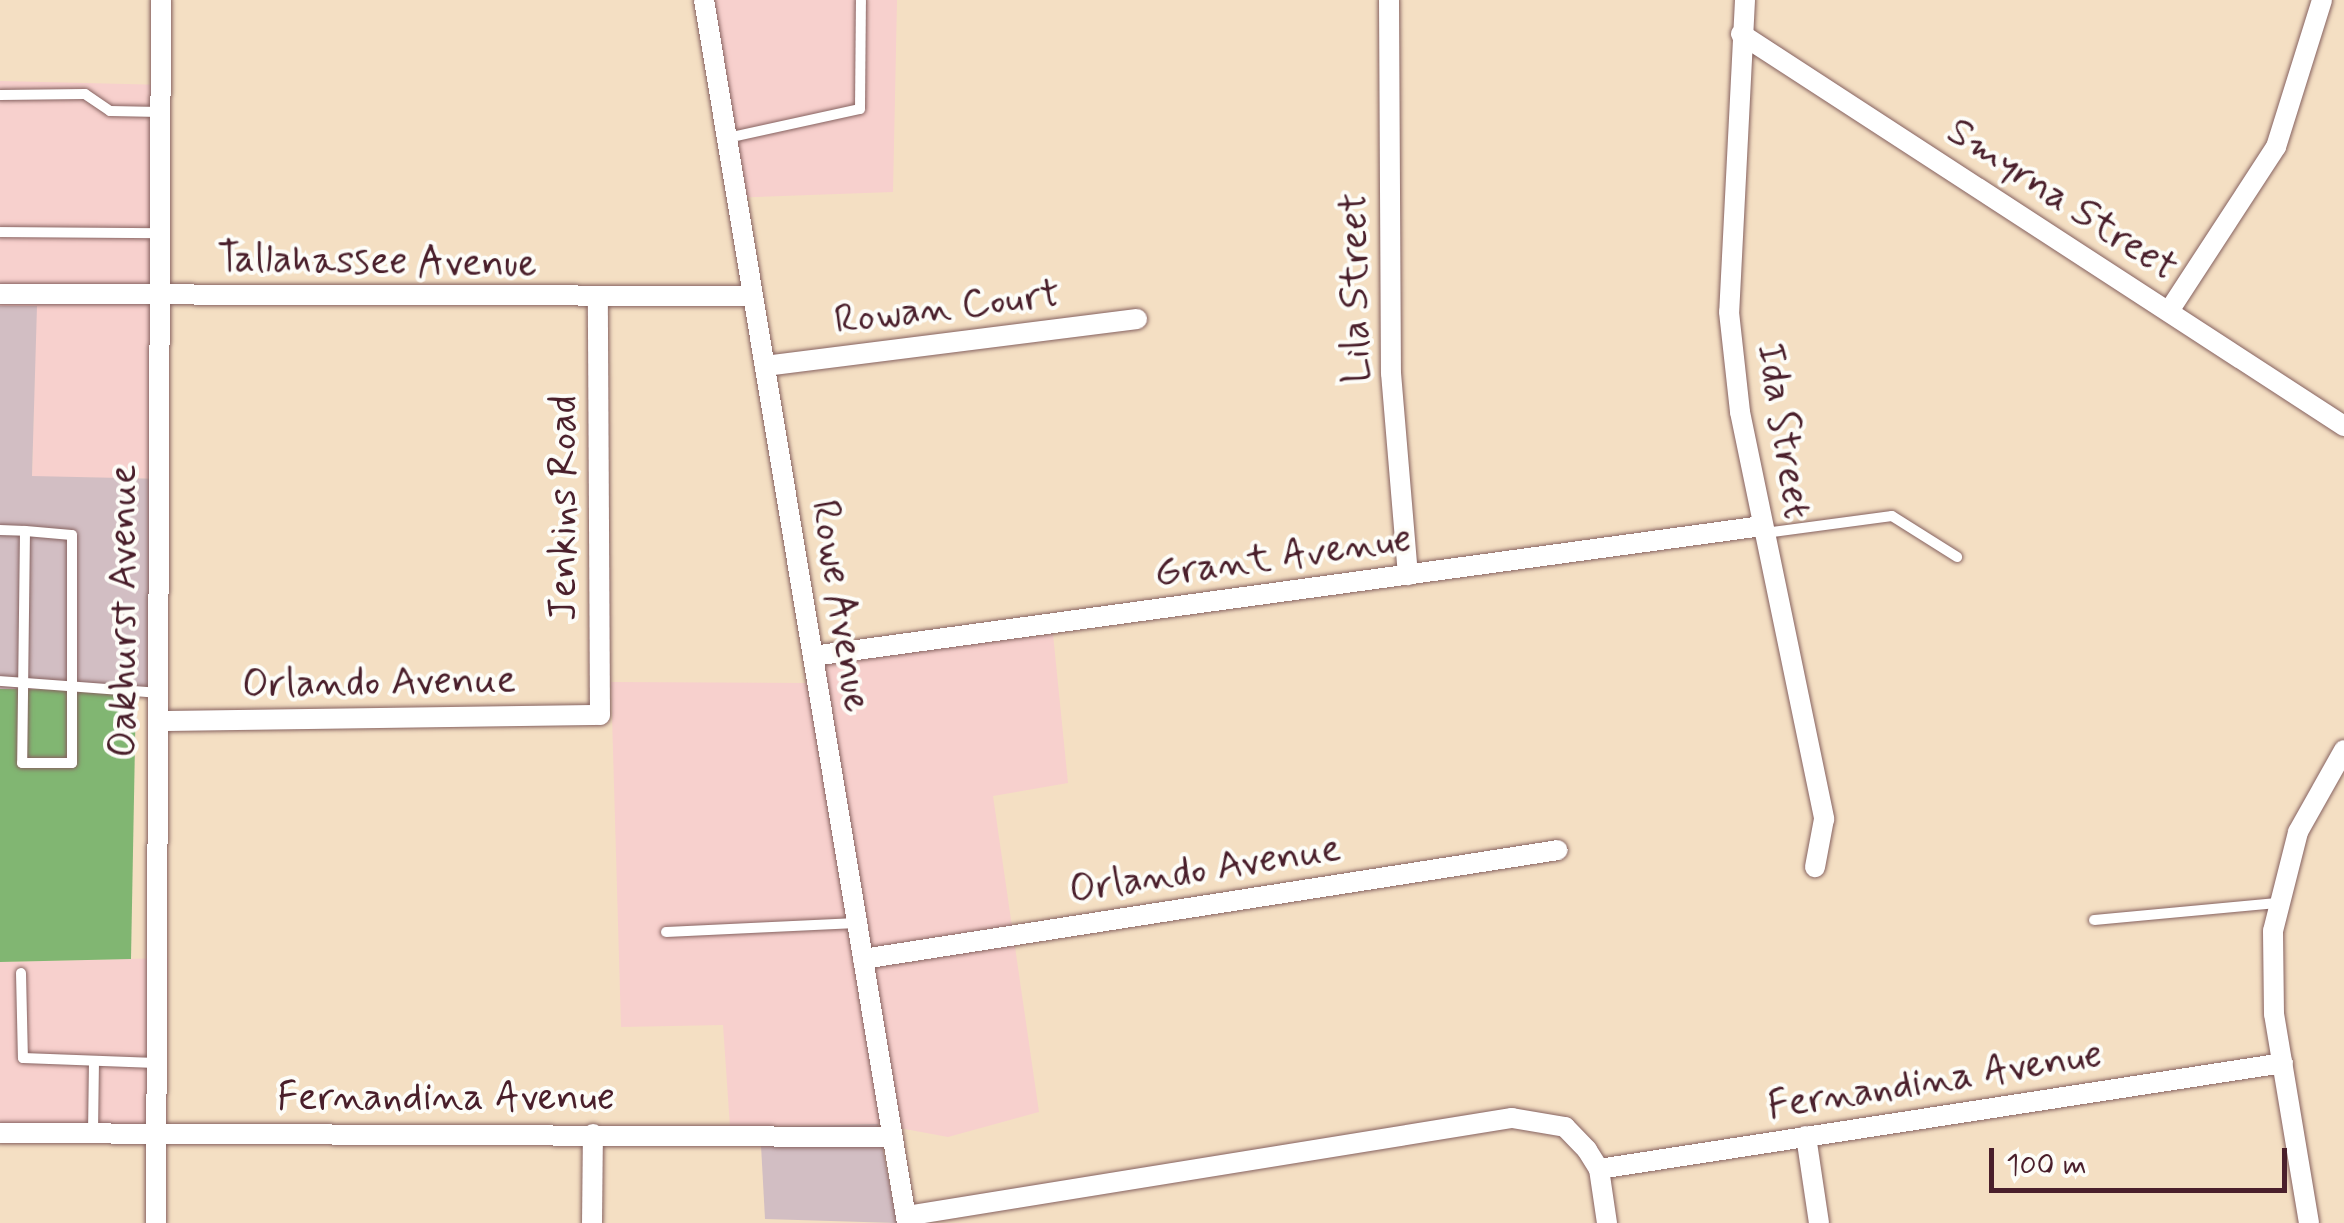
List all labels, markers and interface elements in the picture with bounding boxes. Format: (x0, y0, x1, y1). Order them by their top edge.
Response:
street label: Smyrna Street (1939, 108, 2185, 292)
street label: Lila Street (1330, 193, 1382, 383)
street label: Tallahassee Avenue (213, 235, 541, 289)
street label: Rowan Court (833, 271, 1061, 345)
street label: Ida Street (1745, 336, 1821, 526)
street label: Jenkins Road (540, 396, 588, 620)
street label: Oakhurst Avenue (100, 464, 148, 758)
street label: Rowe Avenue (799, 493, 881, 719)
street label: Grant Avenue (1154, 516, 1412, 598)
street label: Orlando Avenue (242, 657, 516, 709)
street label: Orlando Avenue (1066, 825, 1344, 915)
street label: Fernandina Avenue (1762, 1030, 2108, 1132)
street label: Fernandina Avenue (275, 1074, 617, 1122)
scale bar (1994, 1128, 2292, 1190)
text: 100 m (2006, 1146, 2087, 1185)

